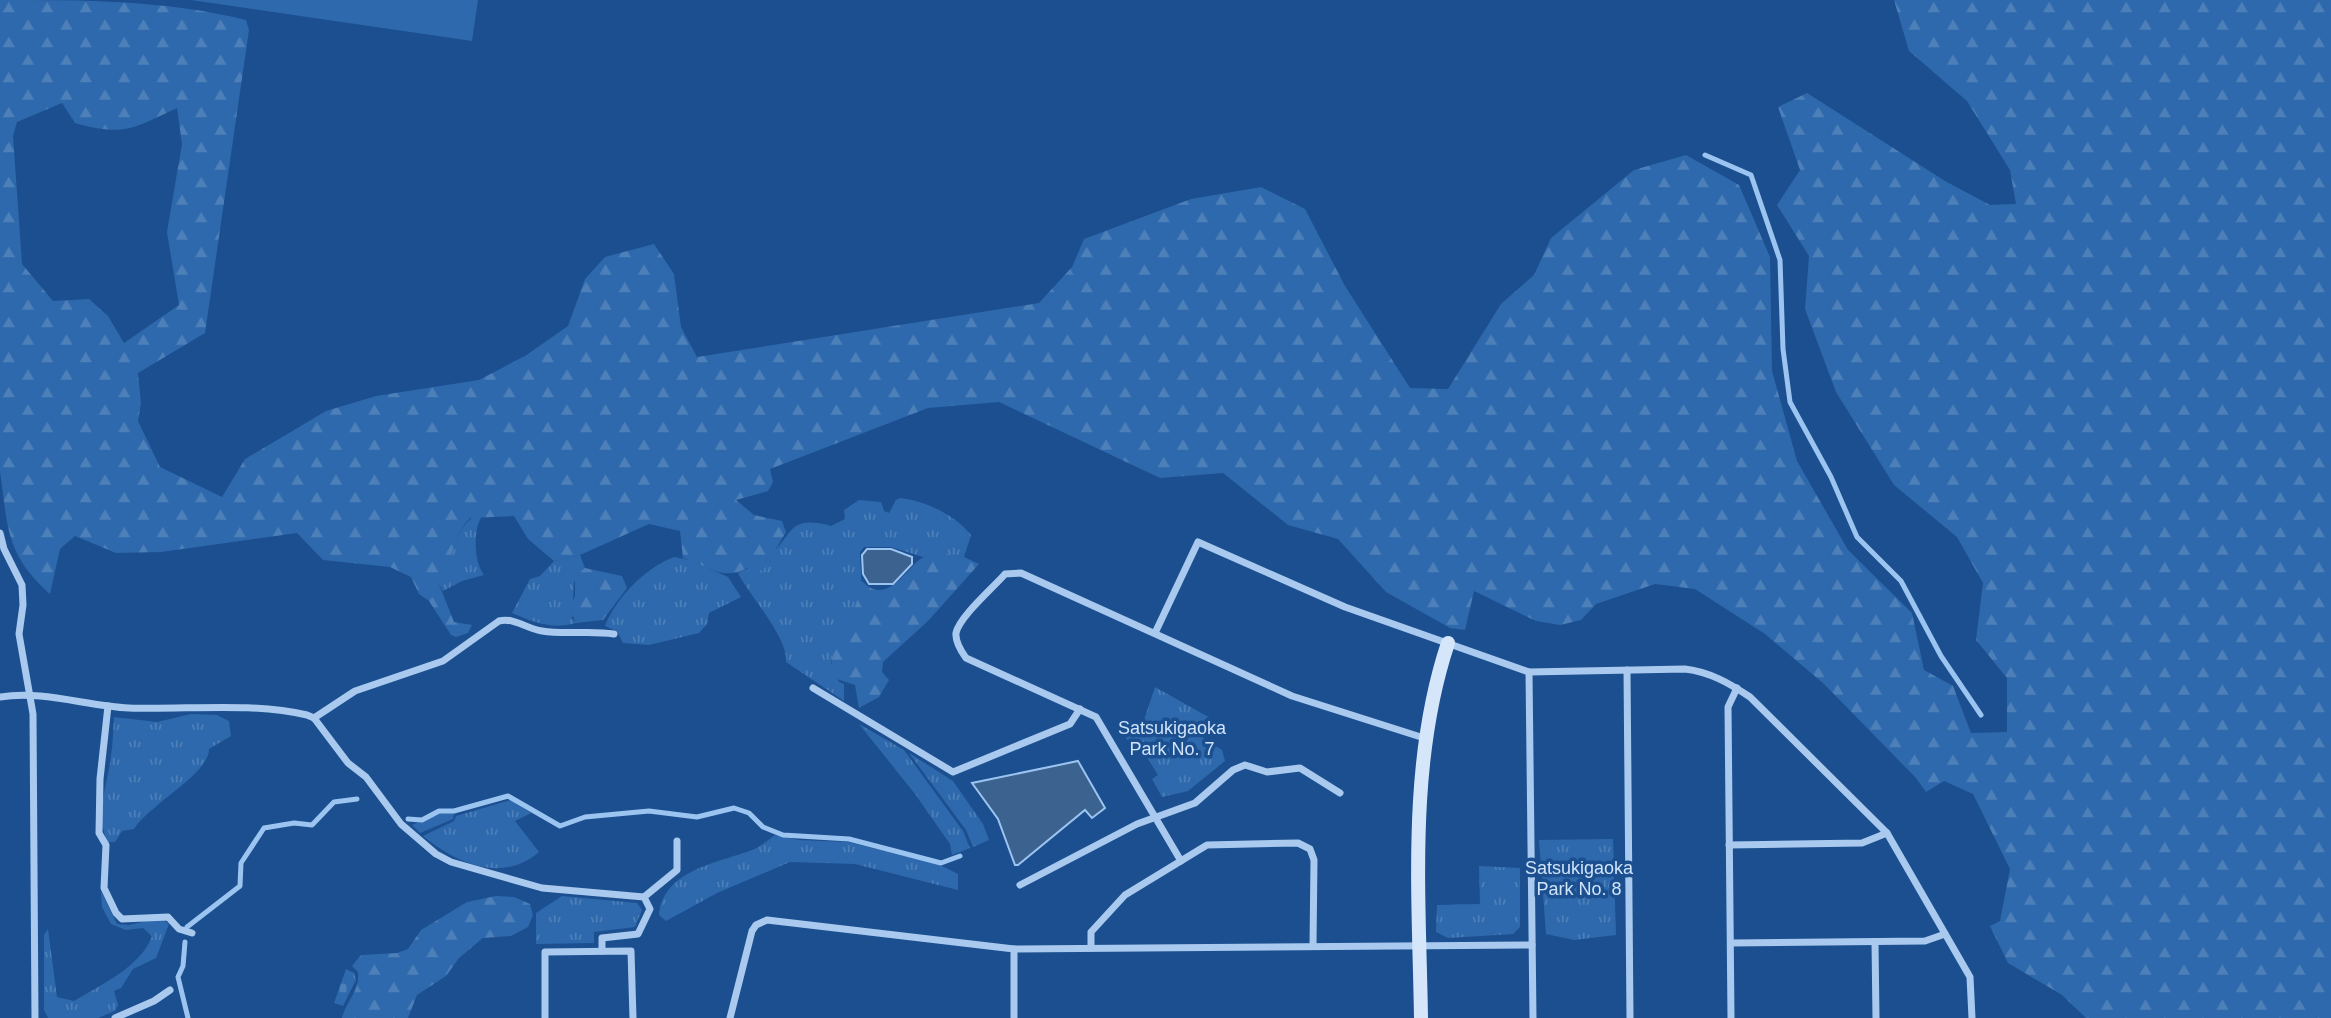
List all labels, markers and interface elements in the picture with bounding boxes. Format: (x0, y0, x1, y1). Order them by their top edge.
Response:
park label: Satsukigaoka Park No. 7 (1118, 718, 1227, 759)
park label: Satsukigaoka Park No. 8 (1525, 858, 1634, 899)

